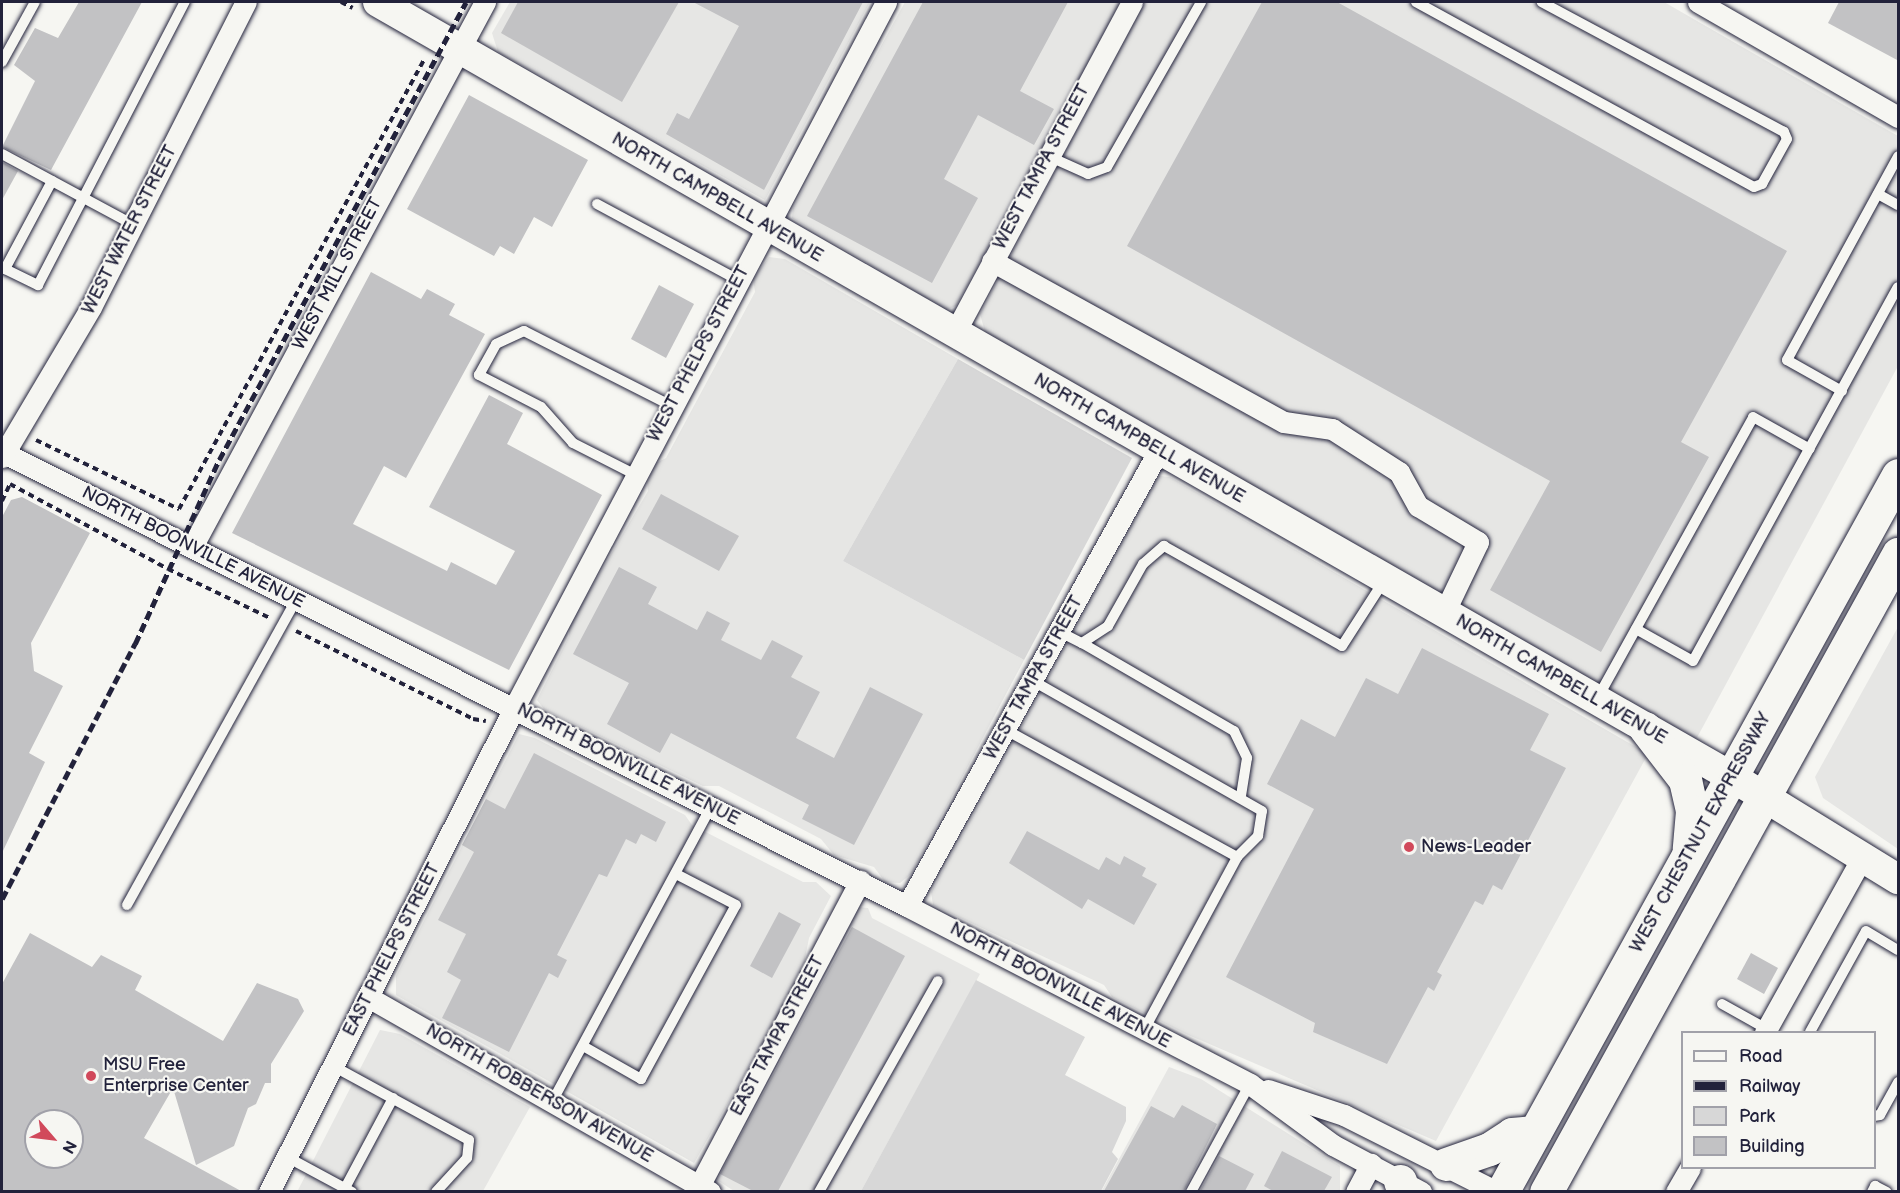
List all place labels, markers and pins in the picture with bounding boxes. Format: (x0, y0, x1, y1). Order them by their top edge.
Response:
place label: News-Leader (1421, 836, 1531, 858)
marker: News-Leader (1402, 840, 1416, 854)
place label: MSU Free Enterprise Center (103, 1055, 249, 1098)
marker: MSU Free Enterprise Center (84, 1069, 98, 1083)

